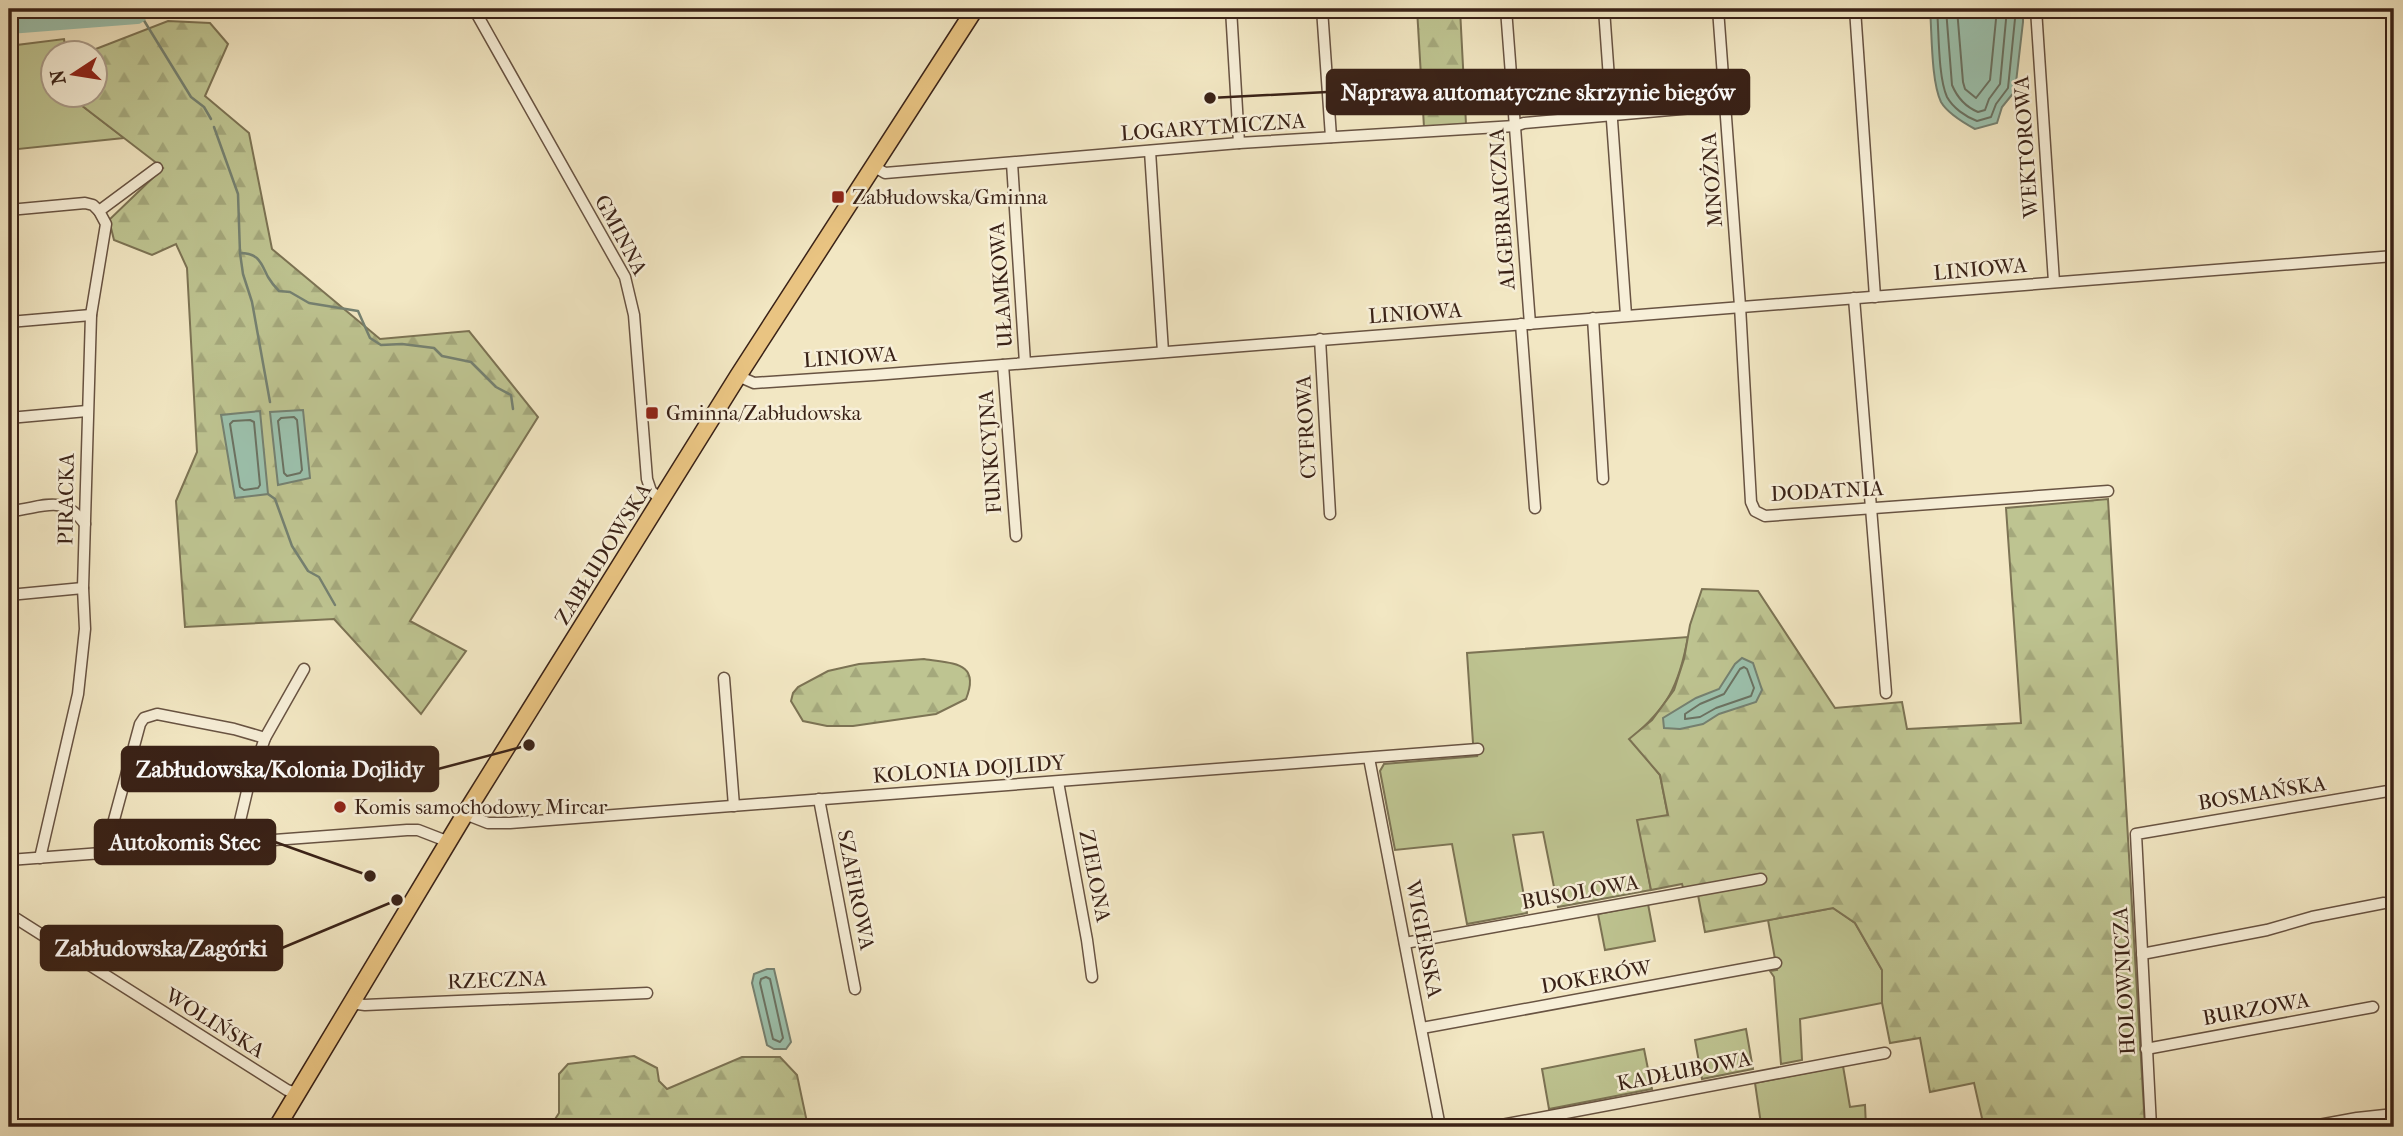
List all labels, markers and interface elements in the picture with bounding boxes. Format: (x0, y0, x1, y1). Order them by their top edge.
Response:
north arrow (38, 38, 108, 108)
text: N (46, 67, 71, 87)
callout: Naprawa automatyczne skrzynie biegów (1327, 70, 1749, 114)
street label: WEKTOROWA (2009, 75, 2043, 220)
text: Naprawa automatyczne skrzynie biegów (1341, 79, 1737, 106)
street label: LOGARYTMICZNA (1120, 109, 1307, 145)
street label: ALGEBRAICZNA (1484, 127, 1520, 292)
street label: MNOŻNA (1697, 131, 1727, 228)
place label: Zabłudowska/Gminna (852, 185, 1048, 209)
marker: Zabłudowska/Gminna (830, 189, 846, 205)
street label: GMINNA (590, 191, 652, 280)
street label: UŁAMKOWA (985, 221, 1017, 348)
street label: LINIOWA (1932, 253, 2028, 285)
street label: LINIOWA (1367, 298, 1463, 328)
street label: LINIOWA (802, 342, 898, 372)
street label: CYFROWA (1291, 374, 1321, 479)
street label: FUNKCYJNA (974, 389, 1006, 515)
place label: Gminna/Zabłudowska (666, 401, 862, 425)
marker: Gminna/Zabłudowska (644, 405, 660, 421)
street label: PIRACKA (53, 452, 79, 545)
street label: DODATNIA (1770, 476, 1884, 506)
street label: ZABŁUDOWSKA (550, 478, 656, 629)
callout: Zabłudowska/Kolonia Dojlidy (122, 747, 438, 791)
street label: KOLONIA DOJLIDY (872, 750, 1067, 788)
text: Zabłudowska/Kolonia Dojlidy (136, 756, 426, 783)
street label: BOSMAŃSKA (2196, 771, 2328, 815)
place label: Komis samochodowy Mircar (354, 795, 608, 819)
marker: Komis samochodowy Mircar (332, 799, 348, 815)
callout: Autokomis Stec (95, 820, 275, 864)
street label: SZAFIROWA (833, 828, 879, 952)
street label: ZIELONA (1074, 828, 1116, 924)
text: Autokomis Stec (107, 829, 261, 856)
street label: BUSOLOWA (1519, 870, 1641, 914)
street label: WIGIERSKA (1401, 877, 1447, 1000)
street label: HOLOWNICZA (2108, 906, 2140, 1056)
callout: Zabłudowska/Zagórki (41, 926, 282, 970)
text: Zabłudowska/Zagórki (55, 935, 268, 962)
street label: DOKERÓW (1539, 954, 1655, 999)
street label: RZECZNA (447, 966, 548, 994)
street label: WOLIŃSKA (160, 982, 270, 1063)
street label: BURZOWA (2201, 988, 2312, 1030)
street label: KADŁUBOWA (1615, 1046, 1753, 1096)

